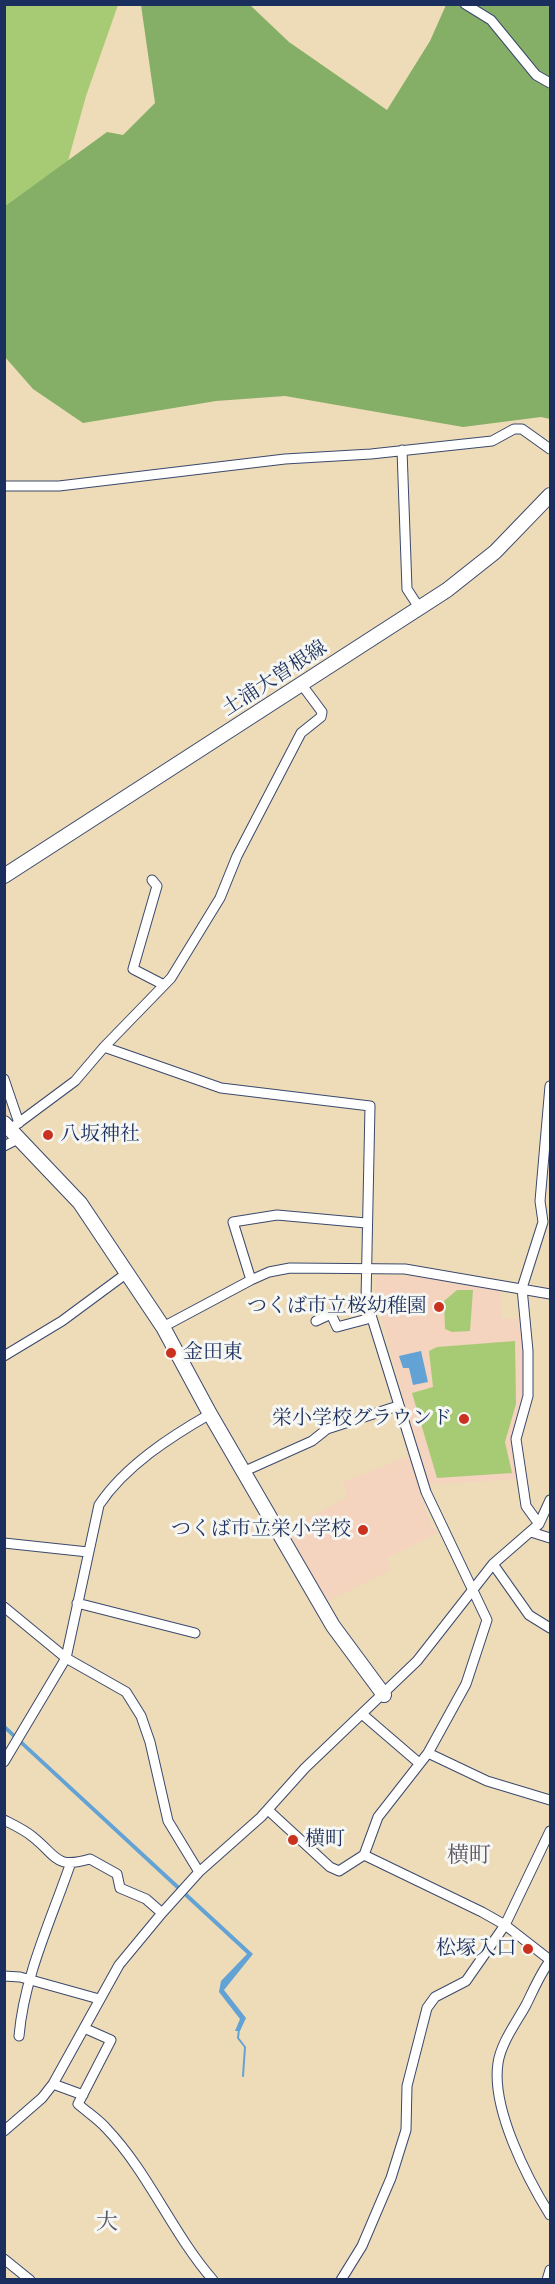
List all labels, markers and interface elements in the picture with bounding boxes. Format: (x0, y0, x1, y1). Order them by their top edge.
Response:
street label: 土浦大曽根線 (218, 636, 332, 722)
place label: 八坂神社 (60, 1123, 140, 1147)
marker: 八坂神社 (41, 1128, 55, 1142)
place label: つくば市立桜幼稚園 (247, 1295, 427, 1319)
marker: つくば市立桜幼稚園 (432, 1300, 446, 1314)
place label: 金田東 (183, 1341, 243, 1365)
marker: 金田東 (164, 1346, 178, 1360)
place label: 栄小学校グラウンド (272, 1407, 452, 1431)
marker: 栄小学校グラウンド (457, 1412, 471, 1426)
place label: つくば市立栄小学校 (171, 1518, 351, 1542)
marker: つくば市立栄小学校 (356, 1523, 370, 1537)
place label: 横町 (305, 1828, 345, 1852)
marker: 横町 (286, 1833, 300, 1847)
district label: 横町 (447, 1844, 491, 1870)
place label: 松塚入口 (436, 1937, 516, 1961)
marker: 松塚入口 (521, 1942, 535, 1956)
district label: 大 (96, 2211, 118, 2237)

